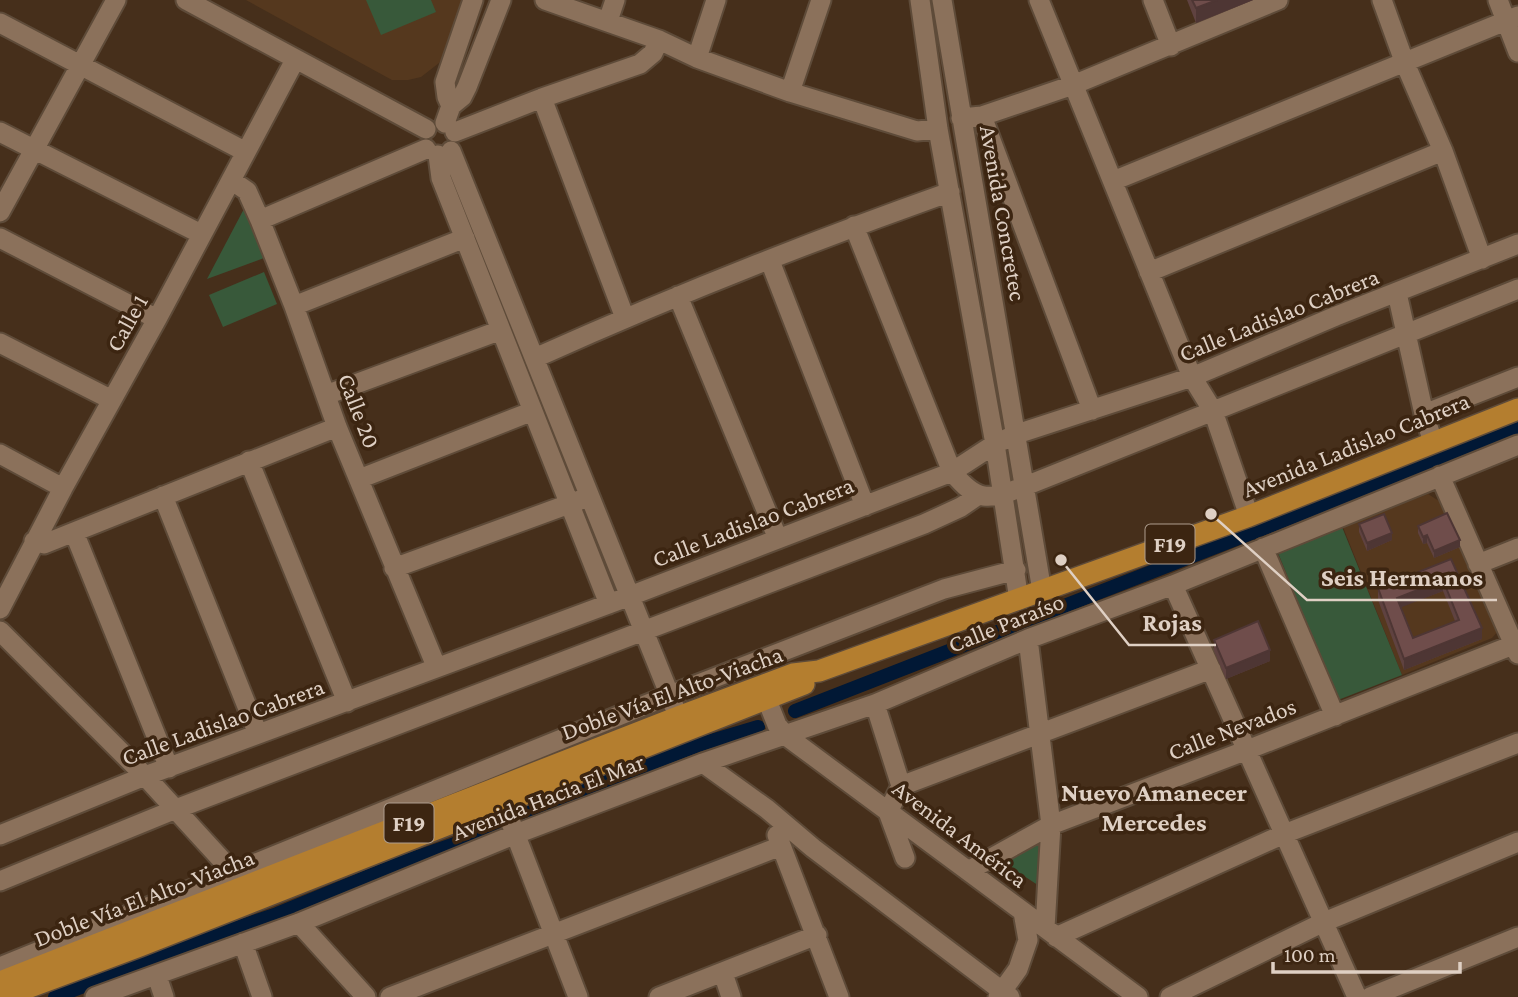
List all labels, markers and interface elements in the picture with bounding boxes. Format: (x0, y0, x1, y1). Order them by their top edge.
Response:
street label: Avenida Concretec (975, 123, 1032, 303)
street label: Calle Ladislao Cabrera (1175, 262, 1383, 367)
street label: Calle 1 (100, 290, 153, 356)
street label: Calle 20 (333, 370, 386, 452)
street label: Avenida Ladislao Cabrera (1238, 387, 1473, 502)
street label: Calle Ladislao Cabrera (648, 471, 857, 572)
road number: F19 (1146, 524, 1194, 564)
callout: Seis Hermanos (1307, 553, 1497, 600)
text: Seis Hermanos (1321, 563, 1483, 592)
street label: Calle Paraíso (944, 587, 1068, 658)
callout: Rojas (1129, 598, 1216, 645)
text: Rojas (1142, 608, 1202, 637)
street label: Doble Vía El Alto-Viacha (558, 640, 786, 745)
street label: Calle Ladislao Cabrera (118, 672, 328, 771)
street label: Calle Nevados (1164, 692, 1300, 765)
street label: Avenida Hacia El Mar (448, 747, 648, 846)
street label: Avenida América (888, 774, 1033, 893)
district label: Nuevo Amanecer Mercedes (1061, 778, 1248, 837)
road number: F19 (384, 804, 434, 842)
street label: Doble Vía El Alto-Viacha (30, 843, 258, 952)
scale bar (1273, 930, 1460, 974)
text: 100 m (1284, 943, 1336, 967)

